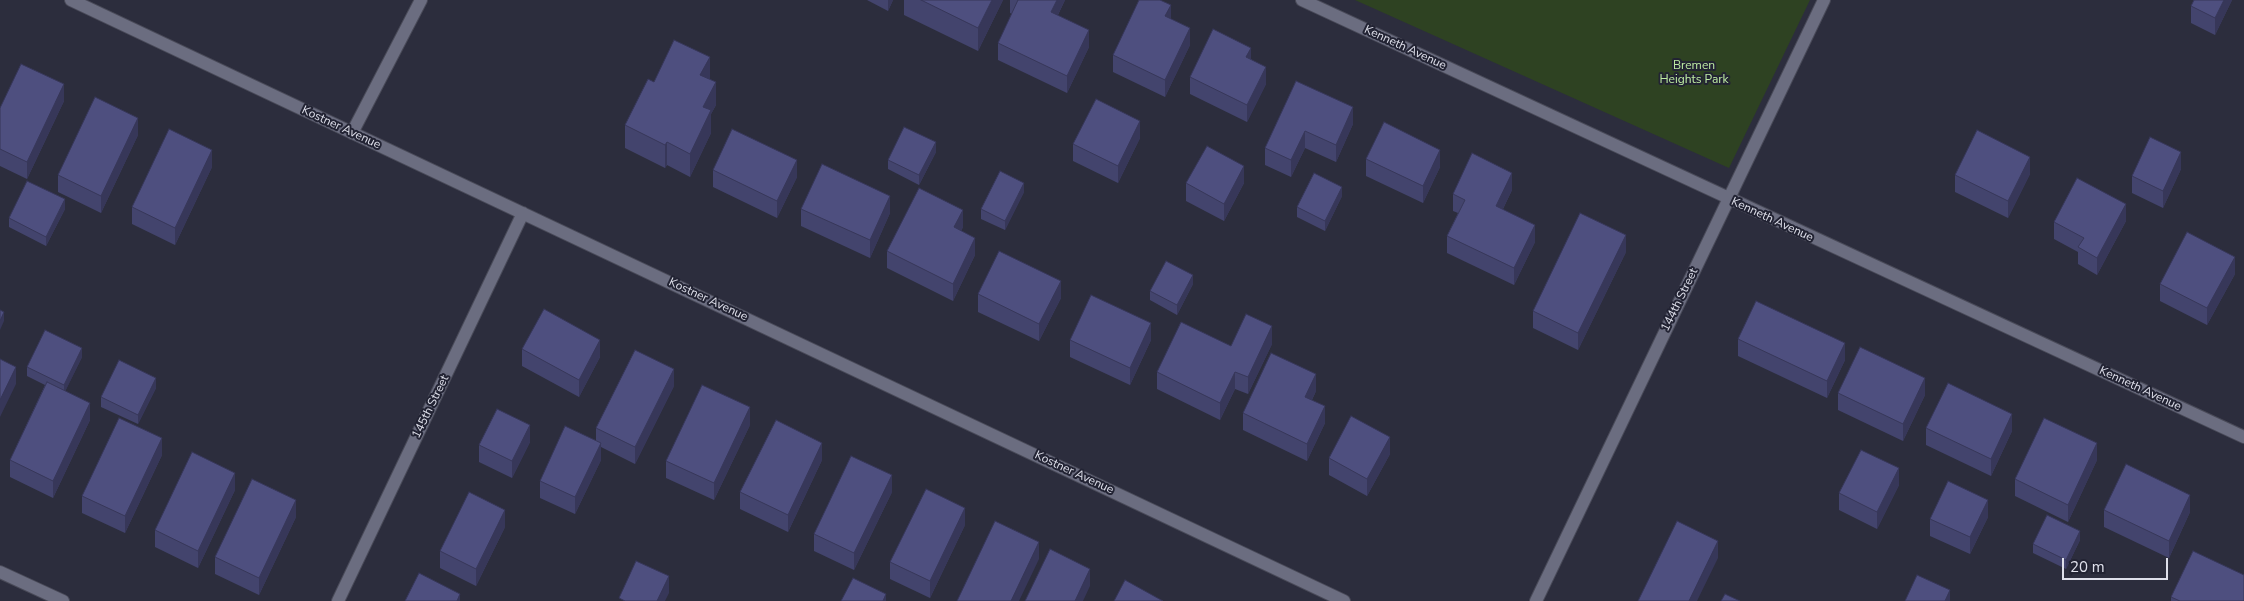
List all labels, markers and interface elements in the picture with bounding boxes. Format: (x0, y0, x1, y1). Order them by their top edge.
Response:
street label: Kenneth Avenue (1362, 23, 1448, 73)
park label: Bremen Heights Park (1659, 59, 1729, 87)
street label: Kostner Avenue (299, 103, 383, 153)
street label: Kenneth Avenue (1729, 195, 1815, 245)
street label: 144th Street (1659, 266, 1701, 334)
street label: Kostner Avenue (666, 275, 750, 325)
street label: Kenneth Avenue (2097, 364, 2183, 414)
street label: 145th Street (410, 373, 452, 441)
street label: Kostner Avenue (1032, 448, 1116, 498)
scale bar (2064, 548, 2170, 580)
text: 20 m (2070, 557, 2105, 577)

